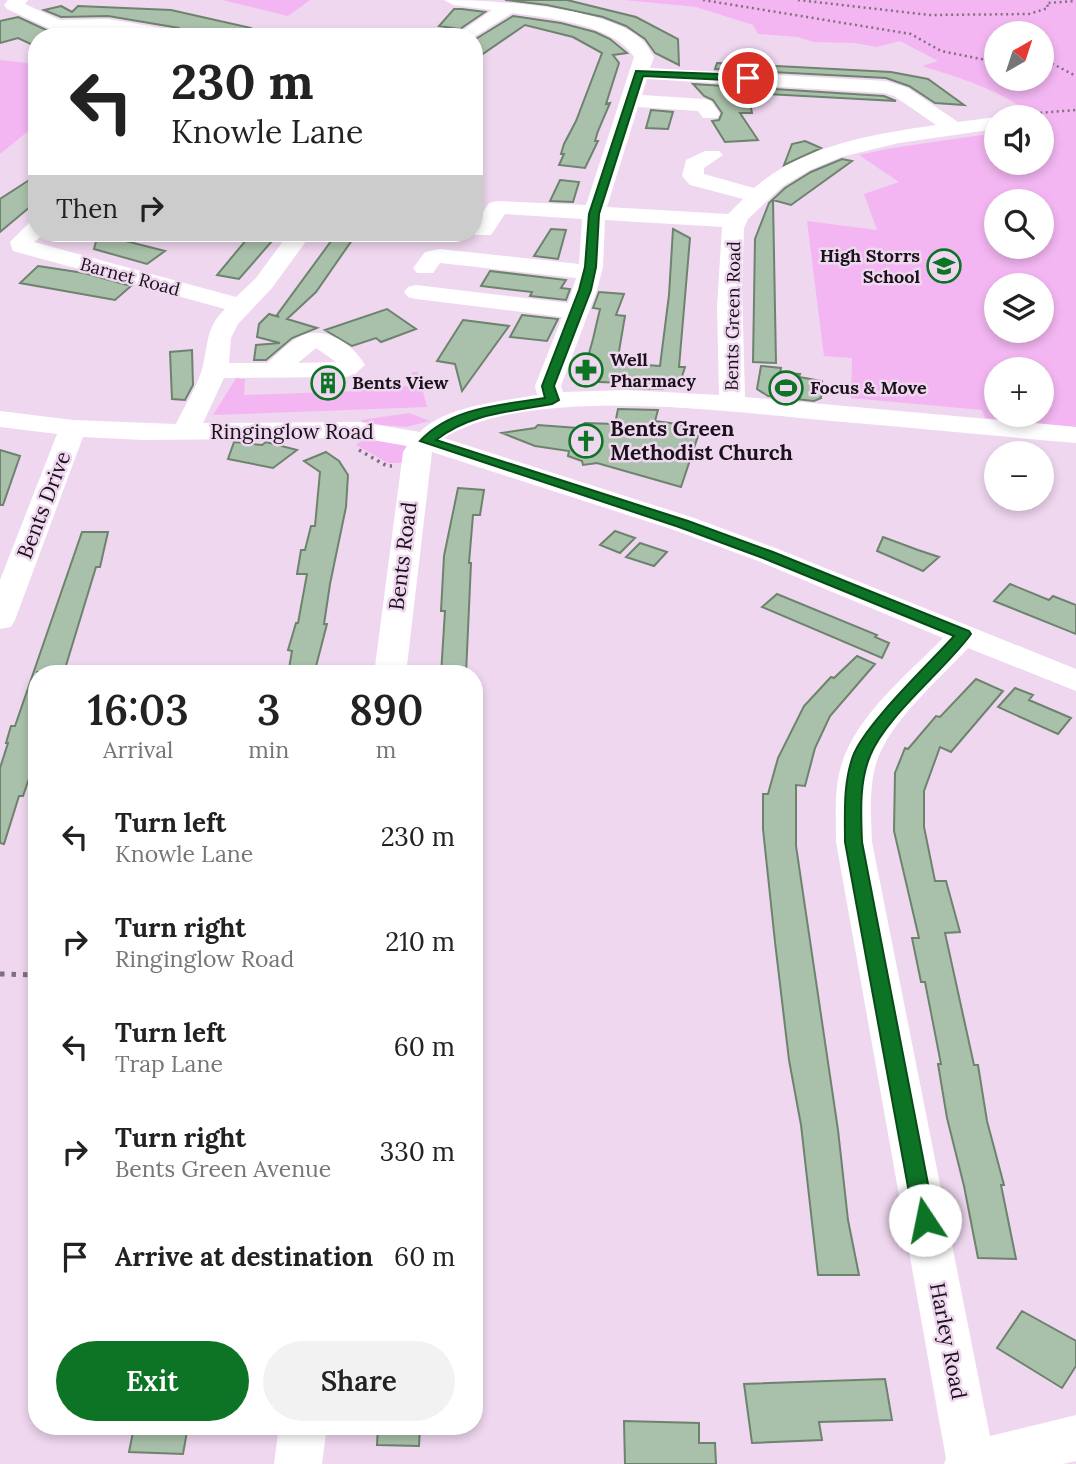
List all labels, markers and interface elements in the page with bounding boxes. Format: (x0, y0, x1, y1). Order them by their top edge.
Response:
north arrow (984, 21, 1054, 91)
map controls (984, 21, 1054, 511)
pin (718, 48, 778, 108)
text: 230 m (171, 50, 314, 112)
icon: left (56, 56, 147, 147)
icon: arrive (729, 59, 767, 97)
button: sound (984, 105, 1054, 175)
text: Knowle Lane (171, 111, 363, 152)
icon: right (132, 189, 170, 227)
button: search (984, 189, 1054, 259)
text: Then (56, 192, 118, 225)
street label: Bents Green Road (720, 241, 745, 391)
place label: High Storrs School (820, 244, 920, 288)
school or university icon: High Storrs School (925, 247, 963, 285)
street label: Barnet Road (78, 252, 183, 301)
button: layers (984, 273, 1054, 343)
place label: Well Pharmacy (610, 348, 696, 392)
pharmacy icon: Well Pharmacy (567, 351, 605, 389)
button: + (984, 357, 1054, 427)
building icon: Bents View (309, 364, 347, 402)
sports icon: Focus & Move (767, 369, 805, 407)
place label: Bents View (352, 371, 449, 394)
place label: Focus & Move (810, 376, 927, 399)
place label: Bents Green Methodist Church (610, 415, 793, 466)
street label: Ringinglow Road (210, 418, 374, 445)
church icon: Bents Green Methodist Church (567, 422, 605, 460)
button: − (984, 441, 1054, 511)
street label: Bents Drive (11, 447, 76, 562)
street label: Bents Road (382, 500, 423, 612)
text: 16:03 (88, 683, 189, 737)
text: 3 (257, 683, 281, 737)
text: 890 (349, 683, 423, 737)
text: Arrival (103, 735, 173, 764)
text: min (248, 735, 289, 764)
text: m (376, 735, 396, 764)
text: Turn left (115, 806, 226, 839)
icon: left (56, 818, 94, 856)
text: 230 m (381, 820, 455, 853)
text: Knowle Lane (115, 839, 253, 868)
text: Turn right (115, 911, 246, 944)
icon: right (56, 923, 94, 961)
text: 210 m (385, 925, 455, 958)
text: Ringinglow Road (115, 944, 294, 973)
text: Turn left (115, 1016, 226, 1049)
icon: left (56, 1028, 94, 1066)
text: 60 m (394, 1030, 455, 1063)
text: Trap Lane (115, 1049, 223, 1078)
text: Turn right (115, 1121, 246, 1154)
icon: right (56, 1133, 94, 1171)
text: 330 m (380, 1135, 455, 1168)
text: Bents Green Avenue (115, 1154, 331, 1183)
position arrow (888, 1183, 962, 1257)
icon: arrive (56, 1238, 94, 1276)
text: Arrive at destination (115, 1240, 373, 1273)
text: 60 m (394, 1240, 455, 1273)
street label: Harley Road (924, 1280, 973, 1402)
button: Exit (56, 1341, 249, 1421)
button: Share (263, 1341, 455, 1421)

